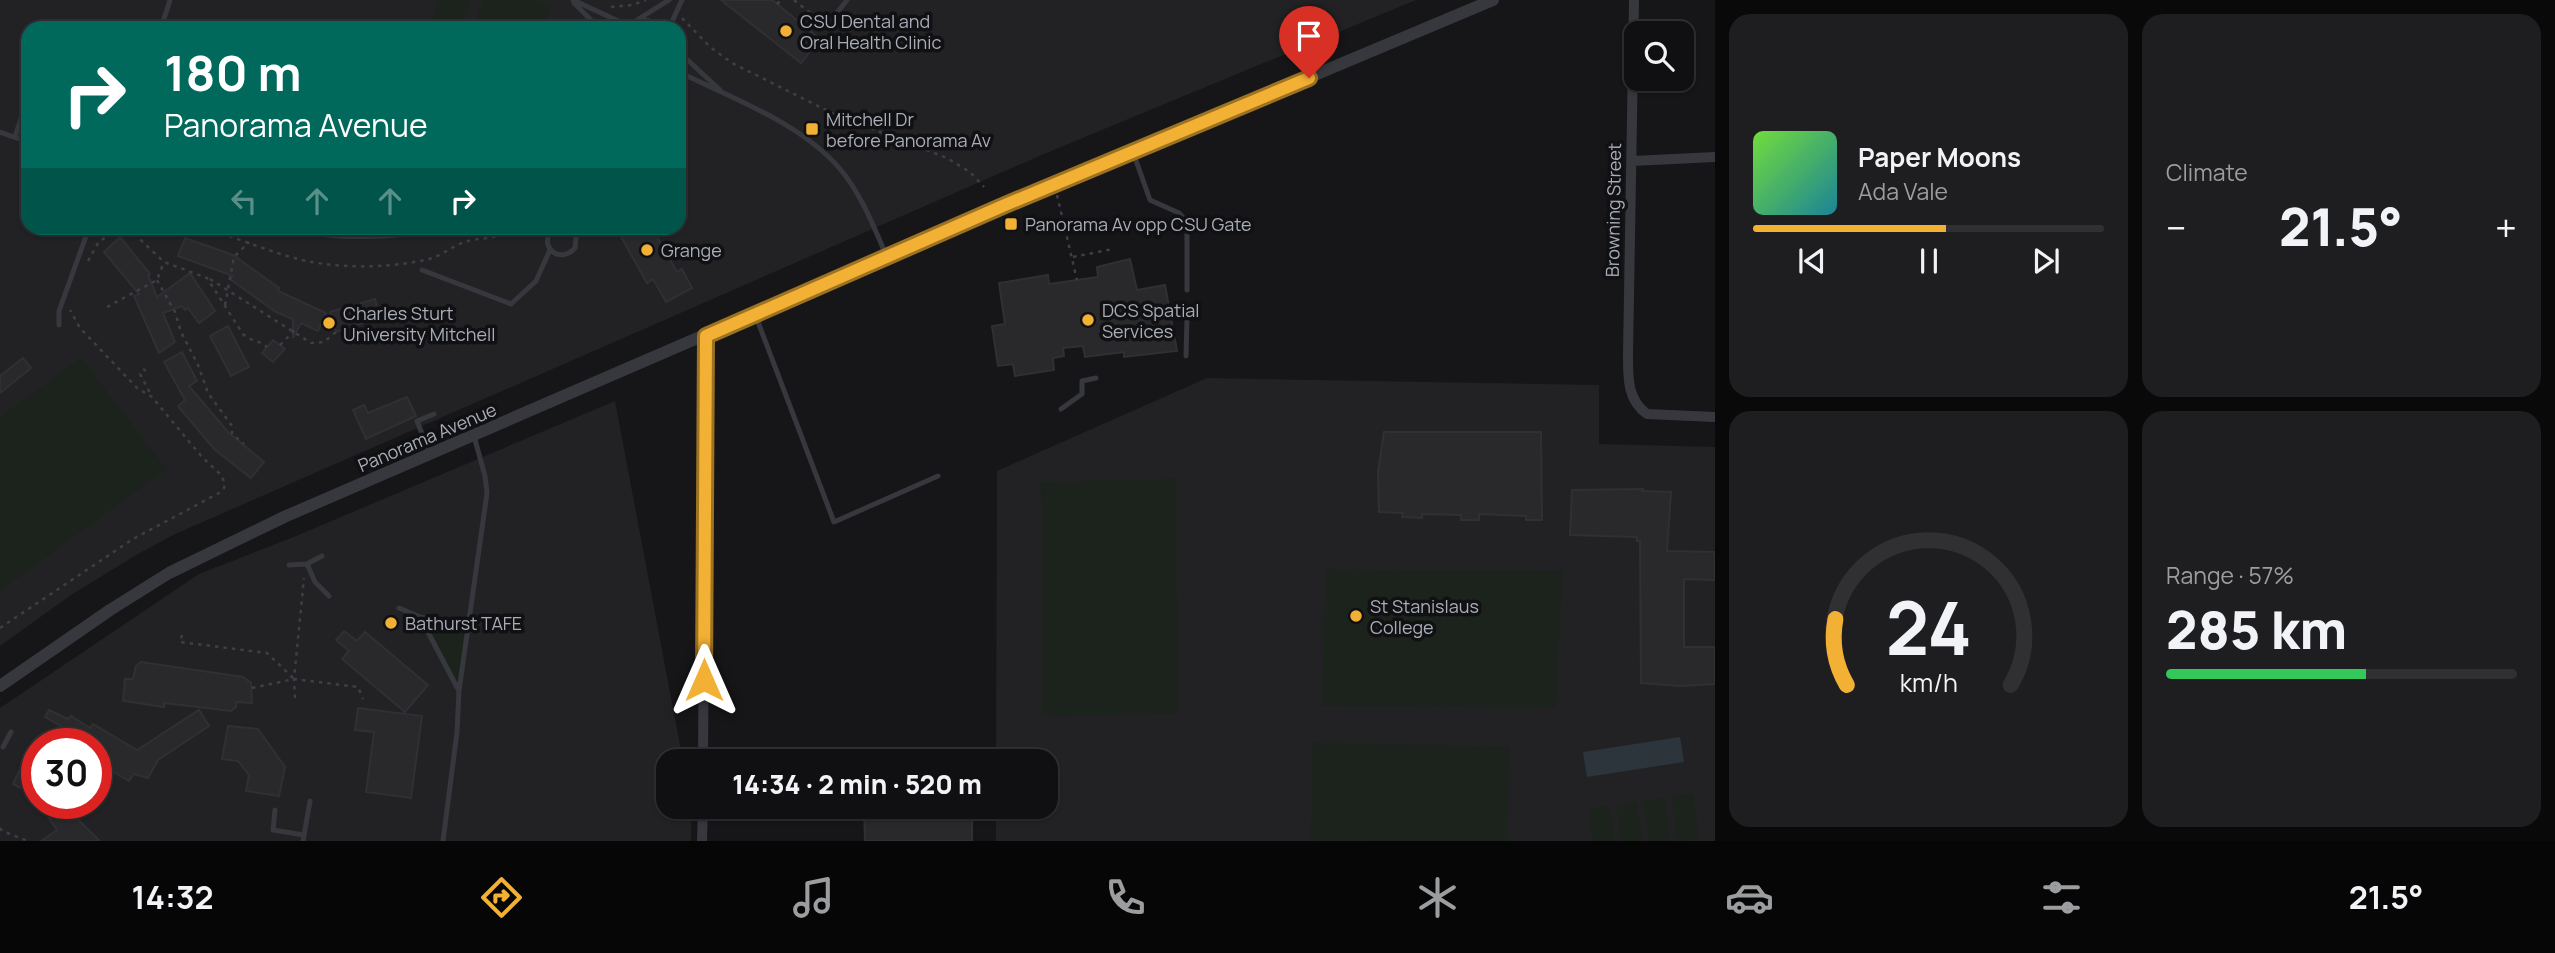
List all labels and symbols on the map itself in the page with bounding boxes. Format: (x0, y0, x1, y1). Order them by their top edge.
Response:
pin (1279, 6, 1339, 78)
place label: CSU Dental and Oral Health Clinic (800, 9, 941, 54)
marker: CSU Dental and Oral Health Clinic (778, 23, 794, 39)
place label: Mitchell Dr before Panorama Av (826, 107, 991, 152)
marker: Mitchell Dr before Panorama Av (804, 121, 820, 137)
street label: Browning Street (1600, 143, 1626, 277)
place label: Panorama Av opp CSU Gate (1025, 212, 1252, 236)
marker: Panorama Av opp CSU Gate (1003, 216, 1019, 232)
place label: Grange (661, 238, 722, 262)
marker: Grange (639, 242, 655, 258)
place label: DCS Spatial Services (1102, 298, 1200, 343)
place label: Charles Sturt University Mitchell (343, 301, 495, 346)
marker: DCS Spatial Services (1080, 312, 1096, 328)
marker: Charles Sturt University Mitchell (321, 315, 337, 331)
street label: Panorama Avenue (354, 397, 500, 477)
place label: St Stanislaus College (1370, 594, 1479, 639)
marker: St Stanislaus College (1348, 608, 1364, 624)
place label: Bathurst TAFE (405, 611, 522, 635)
marker: Bathurst TAFE (383, 615, 399, 631)
position arrow (667, 643, 741, 717)
speed limit sign: 30 (21, 728, 112, 819)

